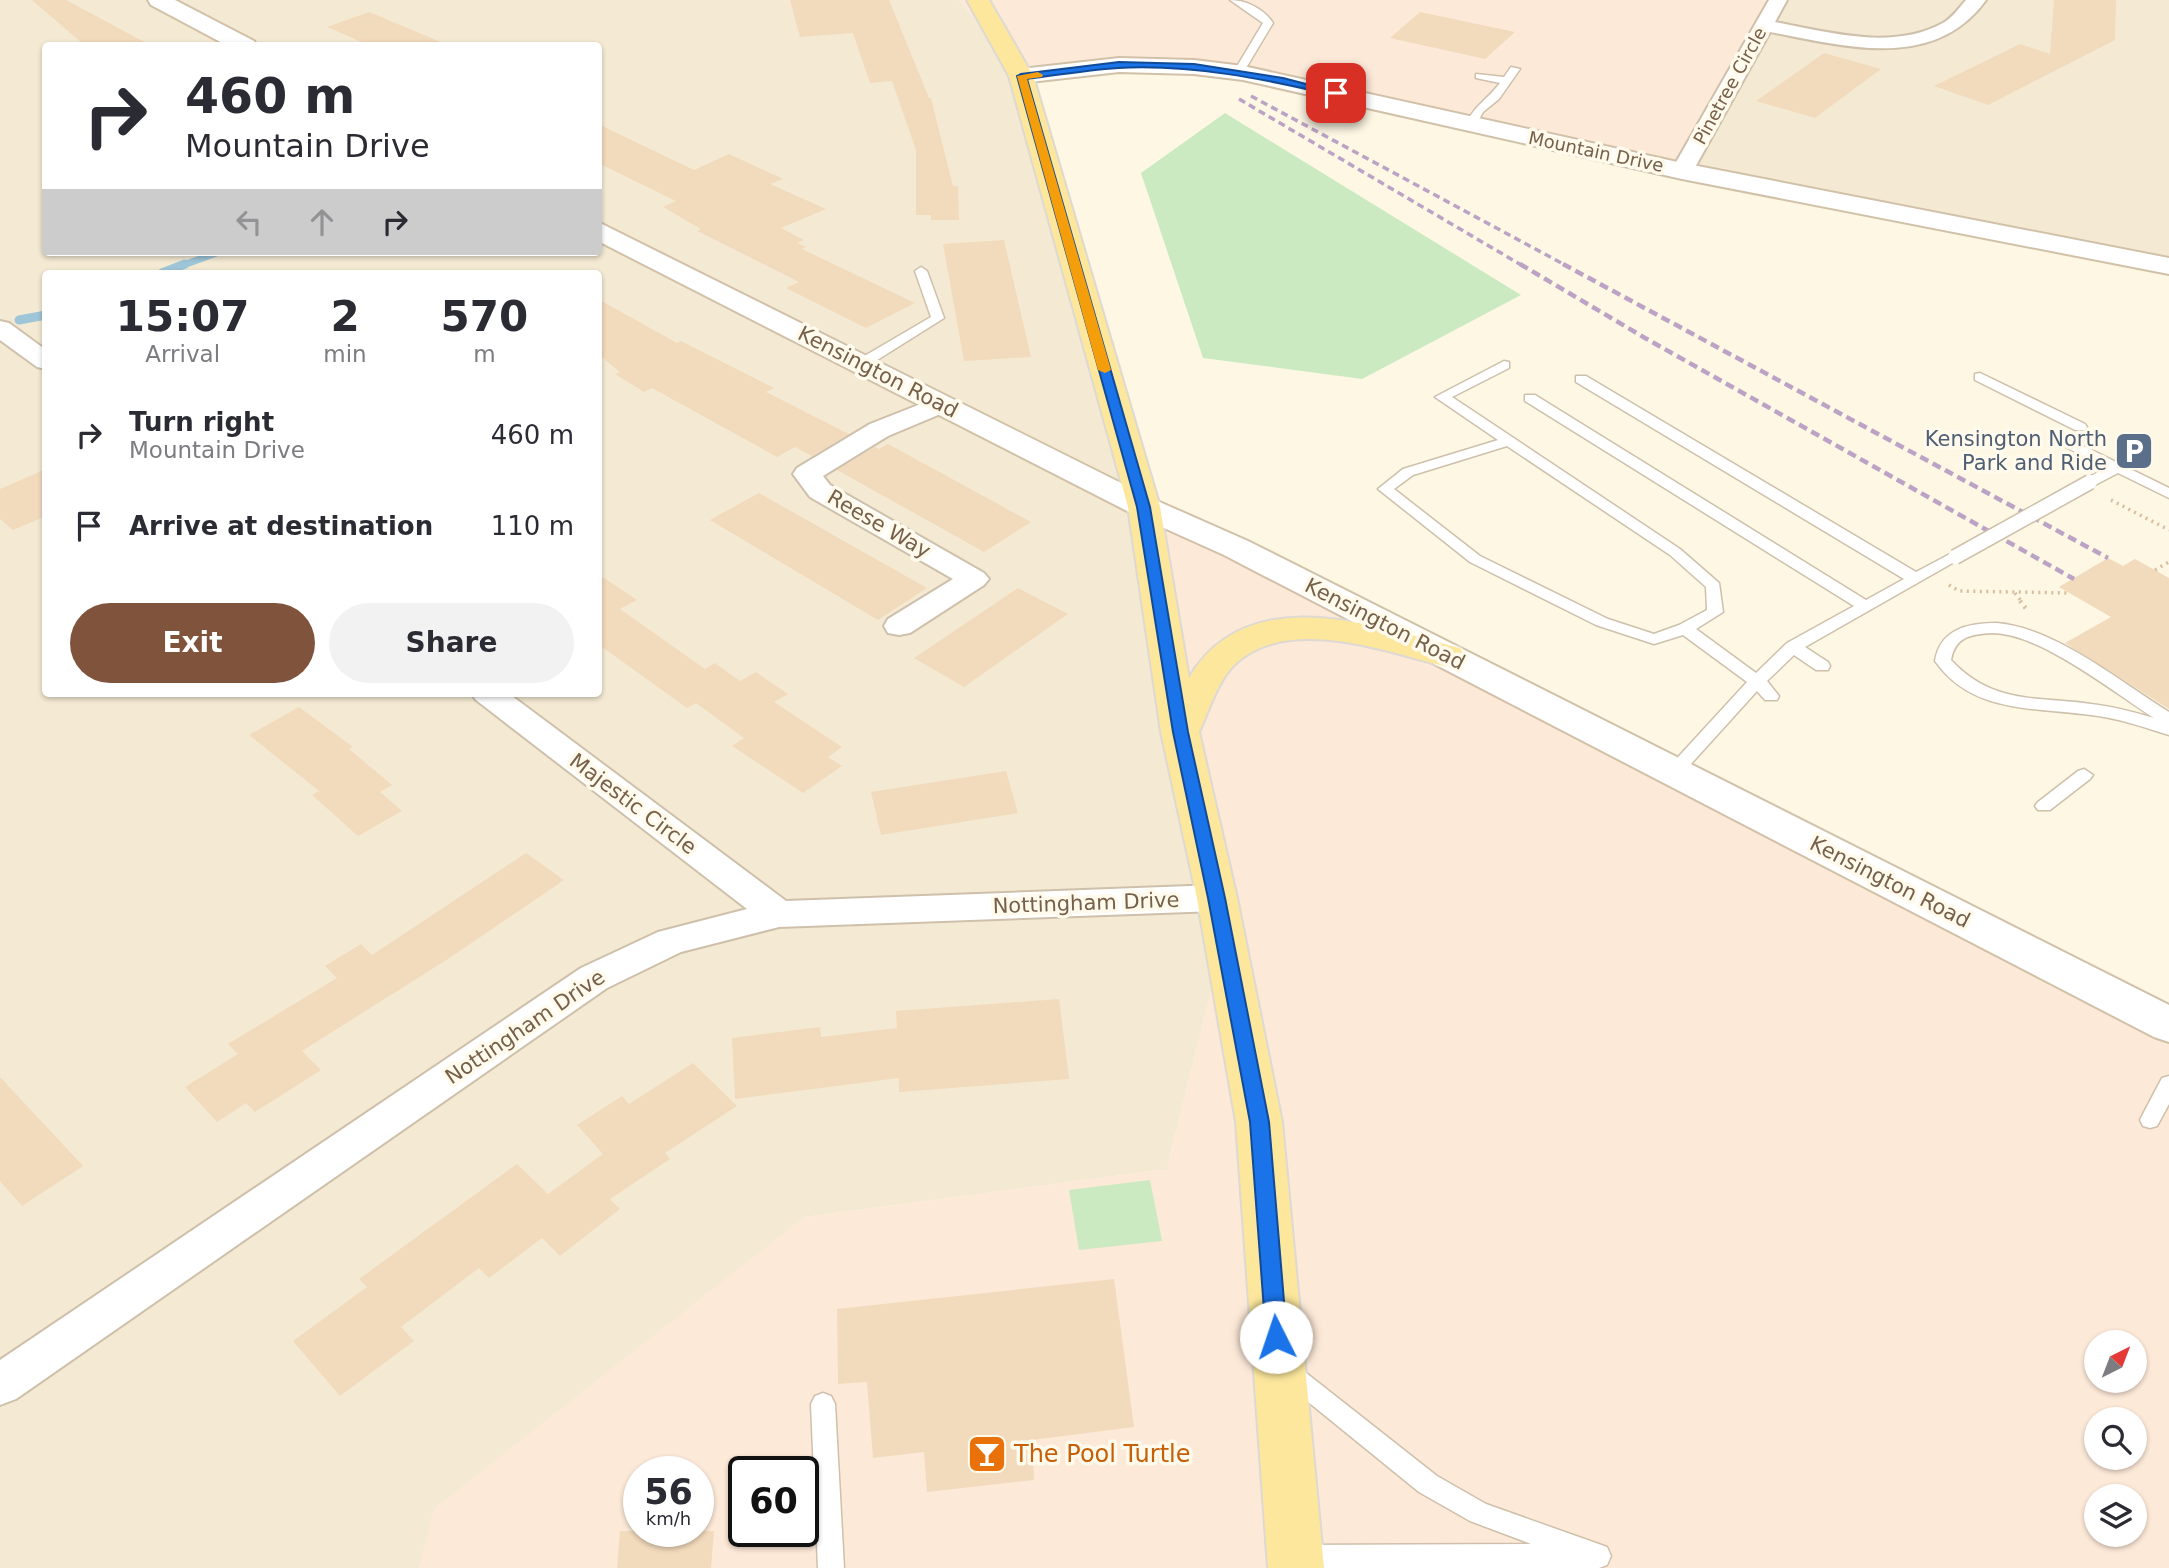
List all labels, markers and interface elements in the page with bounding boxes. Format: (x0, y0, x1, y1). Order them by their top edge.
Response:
street label: Pinetree Circle (1689, 24, 1770, 148)
pin (1306, 63, 1366, 123)
text: 460 m (185, 68, 355, 125)
icon: right (70, 70, 161, 161)
icon: arrive (1317, 74, 1355, 112)
text: Mountain Drive (185, 127, 430, 165)
street label: Mountain Drive (1527, 127, 1666, 176)
icon: left (230, 203, 268, 241)
icon: ahead (303, 203, 341, 241)
icon: right (376, 203, 414, 241)
text: 15:07 (116, 292, 250, 341)
text: 2 (330, 292, 360, 341)
text: 570 (441, 292, 528, 341)
street label: Kensington Road (794, 321, 962, 423)
text: Arrival (145, 341, 220, 367)
text: min (323, 341, 367, 367)
text: m (473, 341, 496, 367)
text: Turn right (129, 407, 274, 437)
icon: right (70, 416, 108, 454)
text: 460 m (491, 420, 574, 450)
place label: Kensington North Park and Ride (1925, 427, 2107, 475)
parking icon: Kensington North Park and Ride (2113, 430, 2155, 472)
text: Mountain Drive (129, 437, 305, 463)
street label: Reese Way (823, 485, 935, 563)
icon: arrive (70, 507, 108, 545)
text: Arrive at destination (129, 511, 433, 541)
text: 110 m (491, 511, 574, 541)
street label: Kensington Road (1301, 573, 1469, 675)
button: Exit (70, 603, 315, 683)
button: Share (329, 603, 574, 683)
street label: Majestic Circle (565, 749, 701, 859)
street label: Kensington Road (1806, 831, 1974, 933)
street label: Nottingham Drive (992, 888, 1180, 918)
street label: Nottingham Drive (441, 965, 609, 1089)
position arrow (1239, 1300, 1313, 1374)
north arrow (2084, 1330, 2147, 1393)
map controls (2084, 1330, 2147, 1547)
button: search (2084, 1407, 2147, 1470)
bar icon: The Pool Turtle (966, 1433, 1008, 1475)
place label: The Pool Turtle (1013, 1440, 1190, 1468)
speed limit sign: 60 (728, 1456, 819, 1547)
text: 56 (644, 1472, 693, 1512)
button: layers (2084, 1484, 2147, 1547)
text: km/h (646, 1508, 691, 1529)

